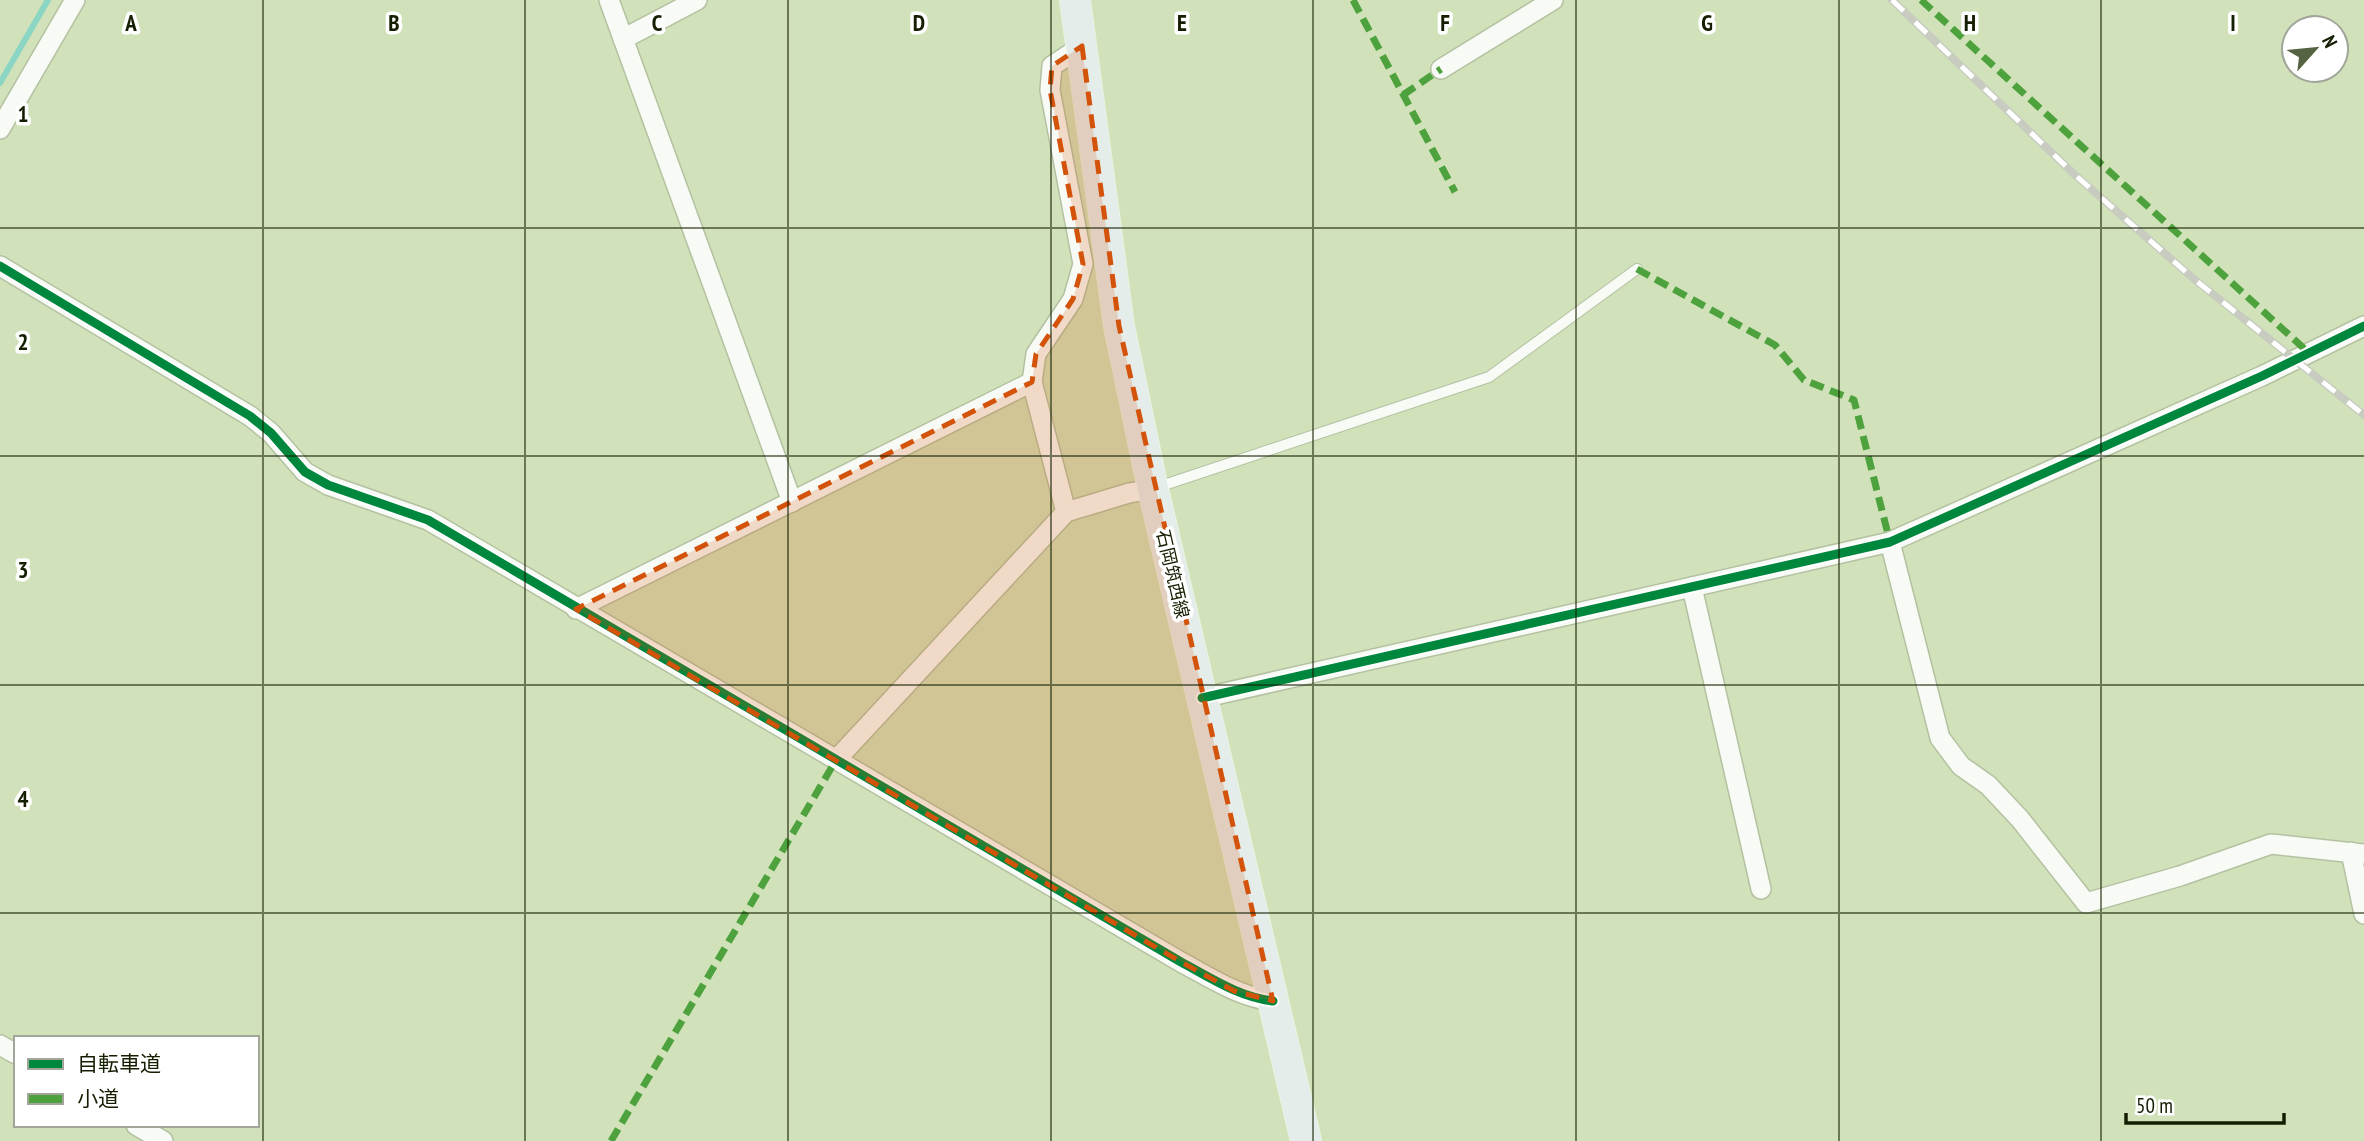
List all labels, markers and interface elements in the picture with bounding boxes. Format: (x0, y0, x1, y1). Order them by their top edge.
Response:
text: A (124, 8, 137, 37)
text: B (388, 8, 400, 37)
text: C (652, 8, 663, 37)
text: D (913, 8, 925, 37)
text: E (1177, 8, 1187, 37)
text: F (1440, 8, 1450, 37)
text: G (1701, 8, 1713, 37)
text: H (1964, 8, 1976, 37)
text: I (2230, 8, 2236, 37)
north arrow (2280, 14, 2350, 84)
text: N (2317, 31, 2343, 51)
text: 1 (18, 99, 29, 128)
text: 2 (18, 327, 29, 356)
street label: 石岡筑西線 (1152, 528, 1194, 620)
text: 3 (18, 555, 29, 584)
text: 4 (18, 784, 29, 813)
legend (14, 1036, 259, 1127)
text: 自転車道 (77, 1050, 161, 1077)
scale bar (2126, 1082, 2284, 1126)
text: 小道 (77, 1085, 119, 1112)
text: 50 m (2136, 1092, 2173, 1119)

